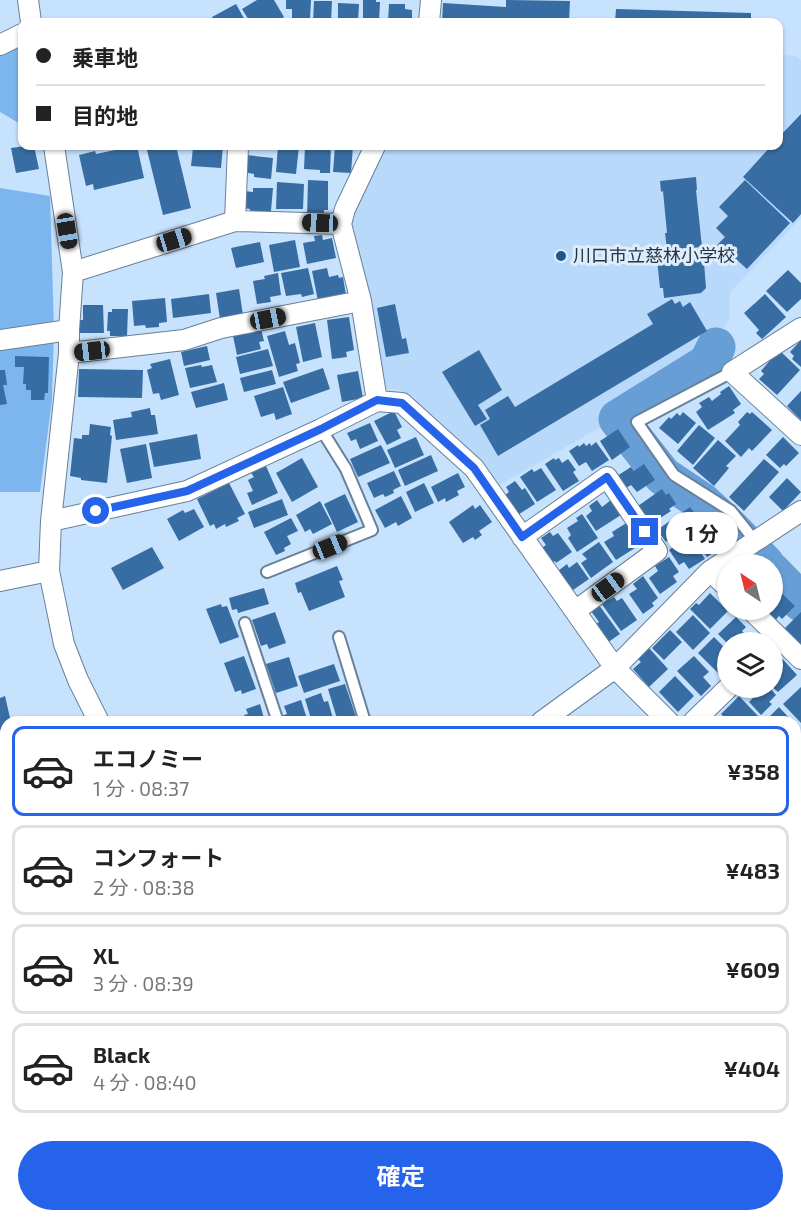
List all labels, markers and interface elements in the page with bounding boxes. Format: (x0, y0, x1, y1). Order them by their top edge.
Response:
text: 乗車地 (72, 44, 138, 70)
text: 目的地 (72, 102, 138, 128)
car (55, 212, 79, 250)
car (302, 213, 338, 233)
car (154, 226, 194, 254)
place label: 川口市立慈林小学校 (573, 244, 735, 266)
marker: 川口市立慈林小学校 (554, 249, 568, 263)
car (249, 307, 287, 331)
car (73, 340, 111, 362)
route start (82, 497, 109, 524)
callout: 1 分 (666, 511, 738, 553)
route end (631, 518, 658, 545)
text: 1 分 (686, 521, 718, 545)
car (310, 532, 350, 562)
north arrow (717, 554, 783, 620)
map controls (717, 554, 783, 698)
car (588, 569, 628, 605)
button: layers (717, 632, 783, 698)
icon: car (21, 744, 75, 798)
text: エコノミー (93, 745, 203, 771)
text: ¥358 (727, 758, 780, 784)
text: 1 分 · 08:37 (93, 776, 189, 800)
icon: car (21, 843, 75, 897)
text: コンフォート (93, 844, 224, 870)
text: ¥483 (725, 857, 780, 883)
text: 2 分 · 08:38 (93, 875, 195, 899)
icon: car (21, 942, 75, 996)
text: XL (93, 942, 119, 968)
text: ¥609 (726, 956, 780, 982)
text: 3 分 · 08:39 (93, 971, 194, 995)
icon: car (21, 1041, 75, 1095)
text: Black (93, 1041, 150, 1067)
text: ¥404 (723, 1055, 780, 1081)
text: 4 分 · 08:40 (93, 1070, 197, 1094)
button: 確定 (18, 1141, 783, 1210)

